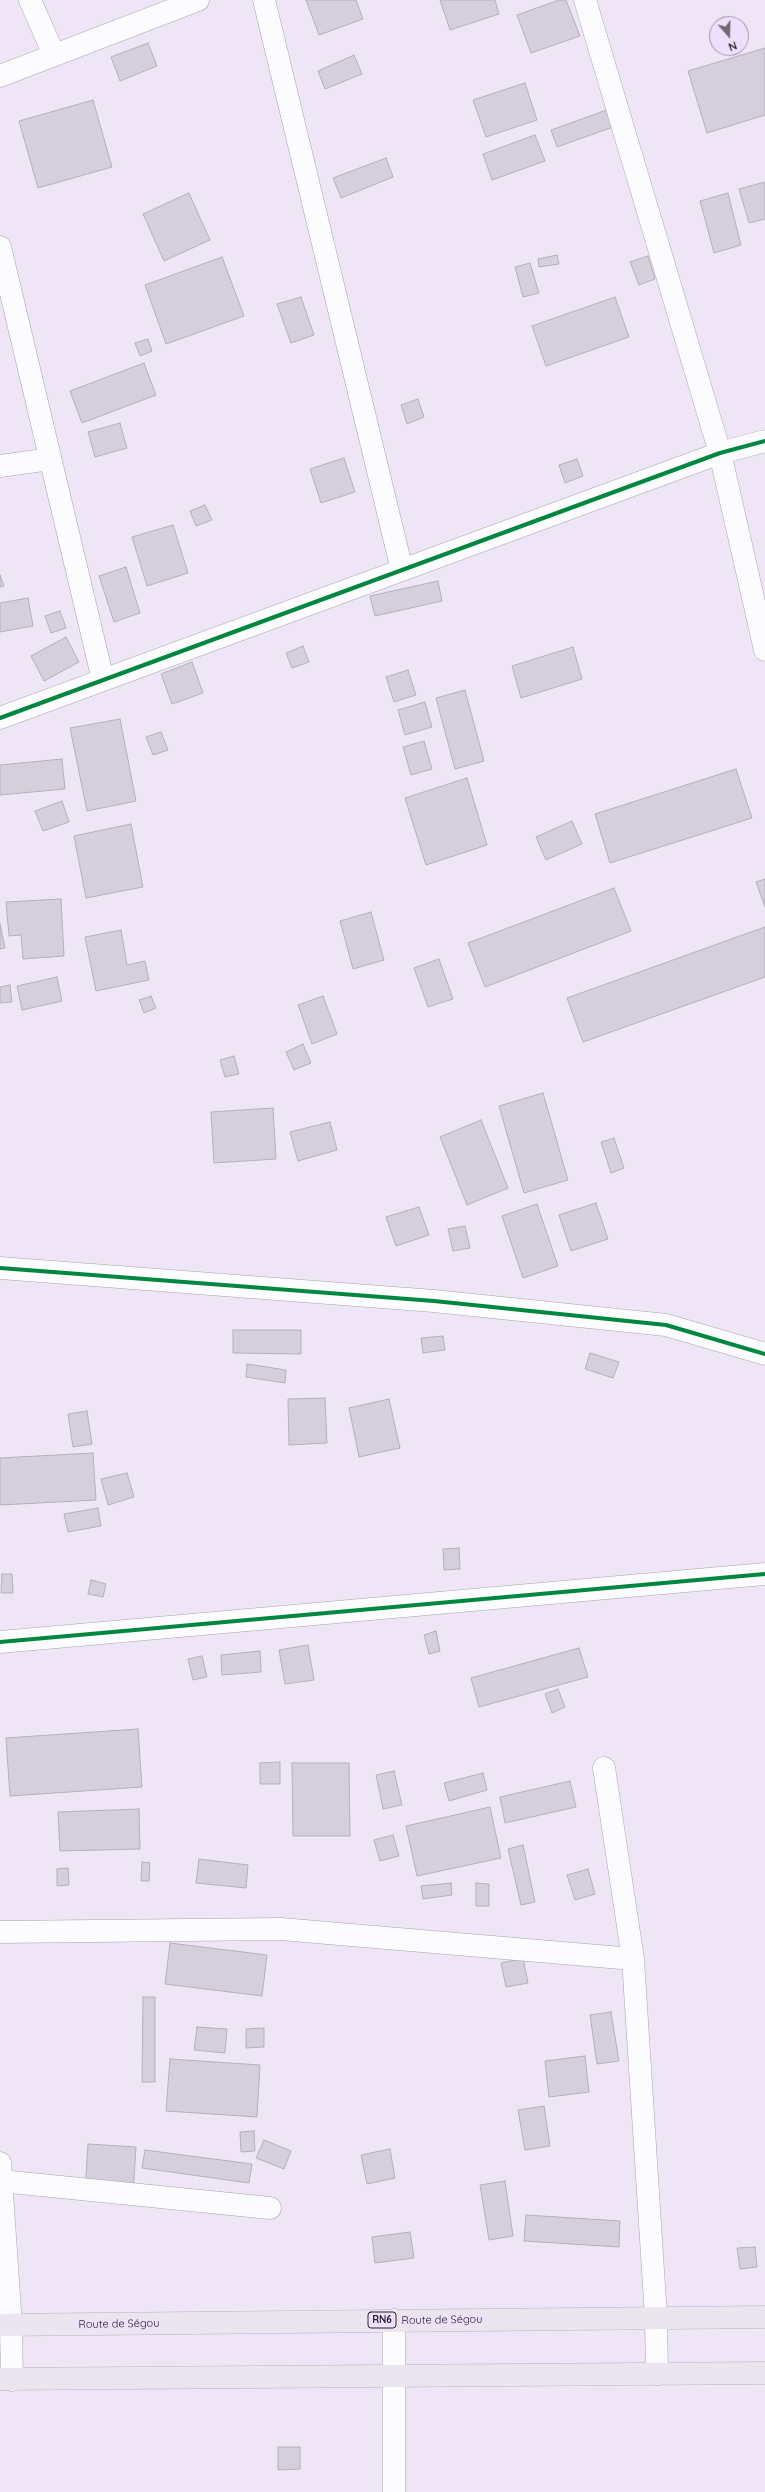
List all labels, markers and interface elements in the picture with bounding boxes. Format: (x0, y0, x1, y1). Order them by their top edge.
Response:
north arrow (709, 16, 749, 56)
text: N (727, 38, 739, 54)
road number: RN6 (368, 2312, 396, 2328)
street label: Route de Ségou (401, 2313, 483, 2327)
street label: Route de Ségou (78, 2317, 160, 2331)

